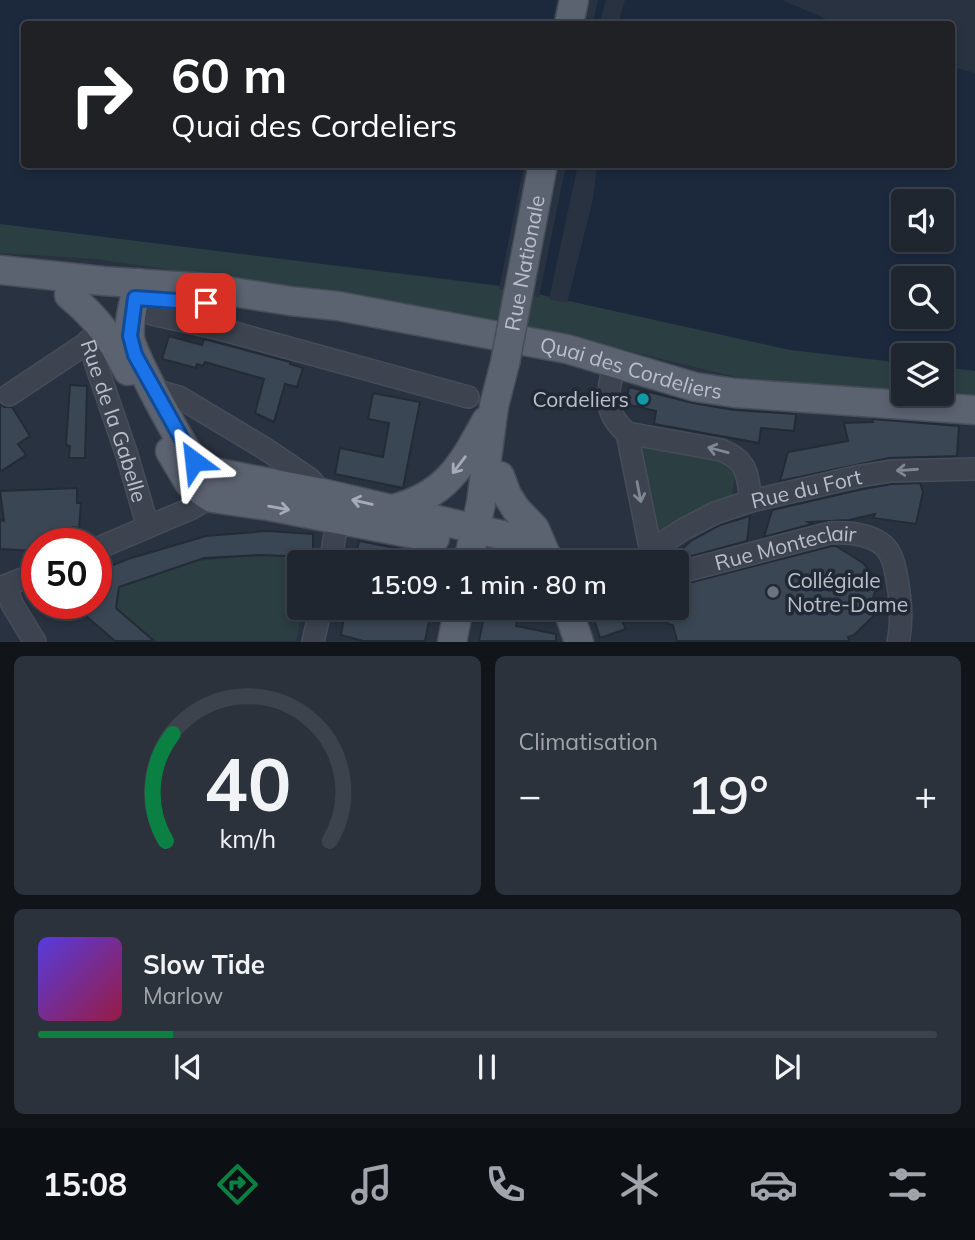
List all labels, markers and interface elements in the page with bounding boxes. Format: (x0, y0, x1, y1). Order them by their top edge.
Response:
text: 60 m (171, 44, 287, 105)
icon: right (56, 49, 147, 140)
text: Quai des Cordeliers (171, 105, 457, 145)
map controls (891, 189, 954, 406)
button: sound (891, 189, 954, 252)
street label: Rue Nationale (498, 193, 550, 333)
button: search (891, 266, 954, 329)
pin (176, 273, 236, 333)
icon: arrive (187, 284, 225, 322)
street label: Quai des Cordeliers (537, 332, 725, 402)
street label: Rue de la Gabelle (75, 336, 153, 505)
button: layers (891, 343, 954, 406)
place label: Cordeliers (533, 386, 629, 412)
marker: Cordeliers (635, 391, 651, 407)
position arrow (157, 424, 231, 498)
one-way arrow (707, 443, 730, 456)
one-way arrow (452, 455, 467, 474)
street label: Rue du Fort (748, 463, 864, 514)
one-way arrow (896, 464, 919, 477)
one-way arrow (632, 480, 646, 503)
one-way arrow (351, 495, 374, 508)
one-way arrow (267, 502, 290, 515)
street label: Rue Monteclair (712, 520, 858, 576)
speed limit sign: 50 (21, 528, 112, 619)
place label: Collégiale Notre-Dame (787, 567, 908, 617)
text: 15:09 · 1 min · 80 m (369, 568, 607, 601)
marker: Collégiale Notre-Dame (765, 584, 781, 600)
text: Climatisation (519, 727, 658, 756)
text: 40 (204, 739, 291, 830)
text: 19° (687, 762, 769, 827)
text: − (519, 771, 541, 819)
text: + (914, 771, 937, 819)
text: km/h (219, 823, 276, 854)
text: Slow Tide (143, 948, 265, 981)
text: Marlow (143, 981, 223, 1010)
icon: previous (169, 1048, 207, 1086)
icon: pause (468, 1048, 506, 1086)
icon: next (768, 1048, 806, 1086)
icon: directions (213, 1160, 262, 1209)
icon: music (347, 1160, 396, 1209)
icon: phone (481, 1160, 530, 1209)
icon: climate (615, 1160, 664, 1209)
icon: car (749, 1160, 798, 1209)
icon: filters (883, 1160, 932, 1209)
text: 15:08 (43, 1164, 127, 1204)

